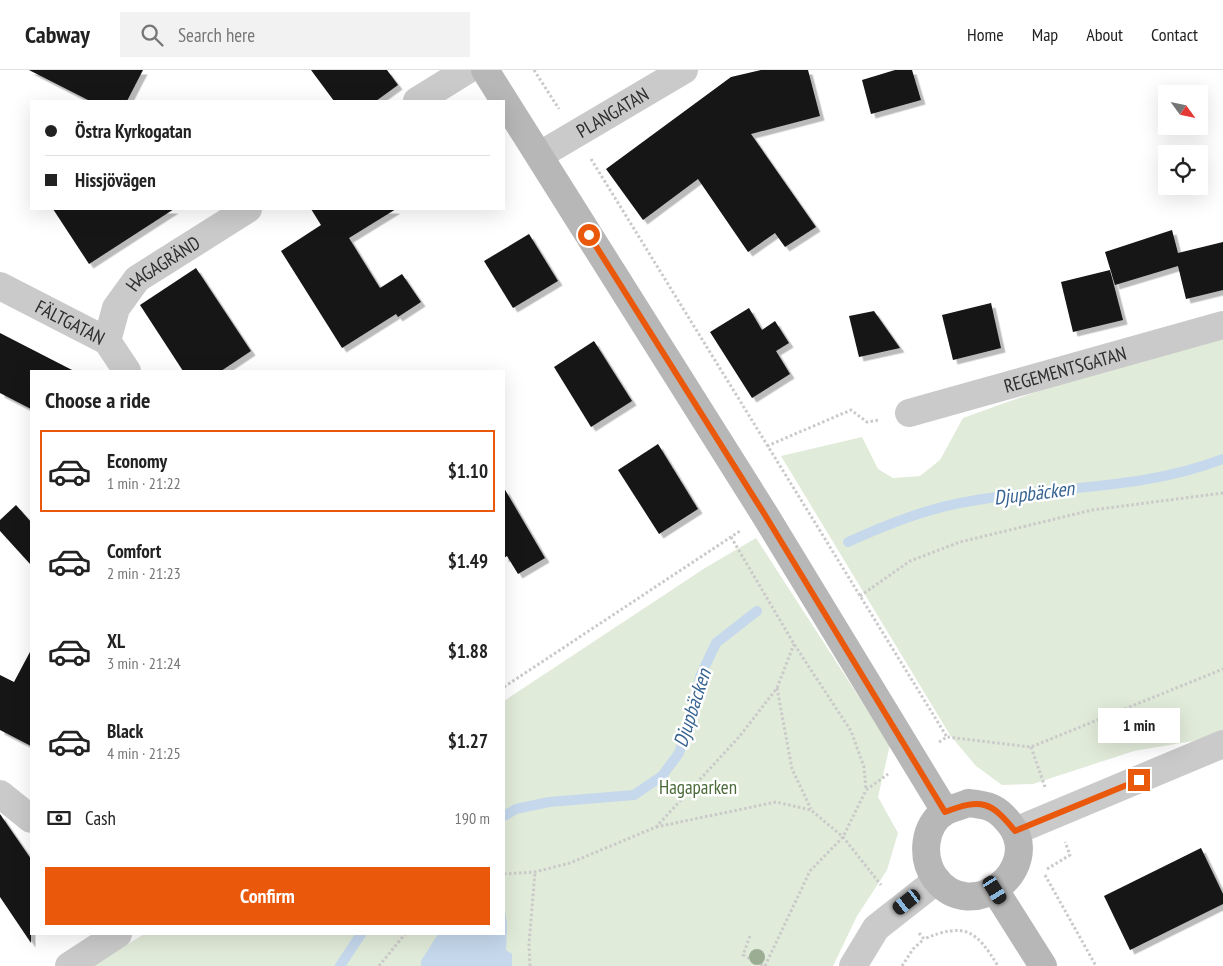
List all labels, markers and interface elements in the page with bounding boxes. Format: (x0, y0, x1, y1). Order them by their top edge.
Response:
search box (120, 12, 470, 57)
text: Cabway (25, 19, 90, 50)
icon: search (138, 21, 166, 49)
text: Search here (178, 23, 255, 47)
text: Home (967, 23, 1004, 46)
text: Map (1032, 23, 1058, 46)
text: About (1086, 23, 1123, 46)
text: Contact (1151, 23, 1198, 46)
street label: PLANGATAN (572, 82, 653, 143)
north arrow (1158, 85, 1208, 135)
map controls (1158, 85, 1208, 195)
text: Östra Kyrkogatan (75, 119, 191, 143)
button: locate (1158, 145, 1208, 195)
text: Hissjövägen (75, 168, 156, 192)
route start (578, 224, 600, 246)
street label: HAGAGRÄND (120, 230, 204, 296)
street label: FÄLTGATAN (32, 294, 109, 350)
street label: REGEMENTSGATAN (1001, 341, 1129, 398)
text: Choose a ride (45, 386, 150, 414)
icon: car (47, 449, 92, 494)
text: Economy (107, 449, 167, 473)
text: $1.10 (448, 459, 488, 483)
text: 1 min · 21:22 (107, 473, 181, 493)
water label: Djupbäcken (992, 475, 1077, 511)
icon: car (47, 539, 92, 584)
text: Comfort (107, 539, 161, 563)
text: $1.49 (448, 549, 488, 573)
text: 2 min · 21:23 (107, 563, 181, 583)
icon: car (47, 629, 92, 674)
text: XL (107, 629, 125, 653)
text: $1.88 (448, 639, 488, 663)
text: 3 min · 21:24 (107, 653, 181, 673)
water label: Djupbäcken (667, 665, 717, 750)
callout: 1 min (1098, 708, 1180, 742)
text: 1 min (1123, 715, 1155, 735)
icon: car (47, 719, 92, 764)
text: Black (107, 719, 143, 743)
text: $1.27 (448, 729, 488, 753)
text: 4 min · 21:25 (107, 743, 181, 763)
route end (1128, 769, 1150, 791)
park label: Hagaparken (659, 775, 737, 799)
icon: cash (45, 804, 73, 832)
text: Cash (85, 806, 116, 830)
text: 190 m (455, 808, 490, 828)
button: Confirm (45, 867, 490, 925)
car (980, 873, 1009, 907)
car (890, 887, 923, 917)

